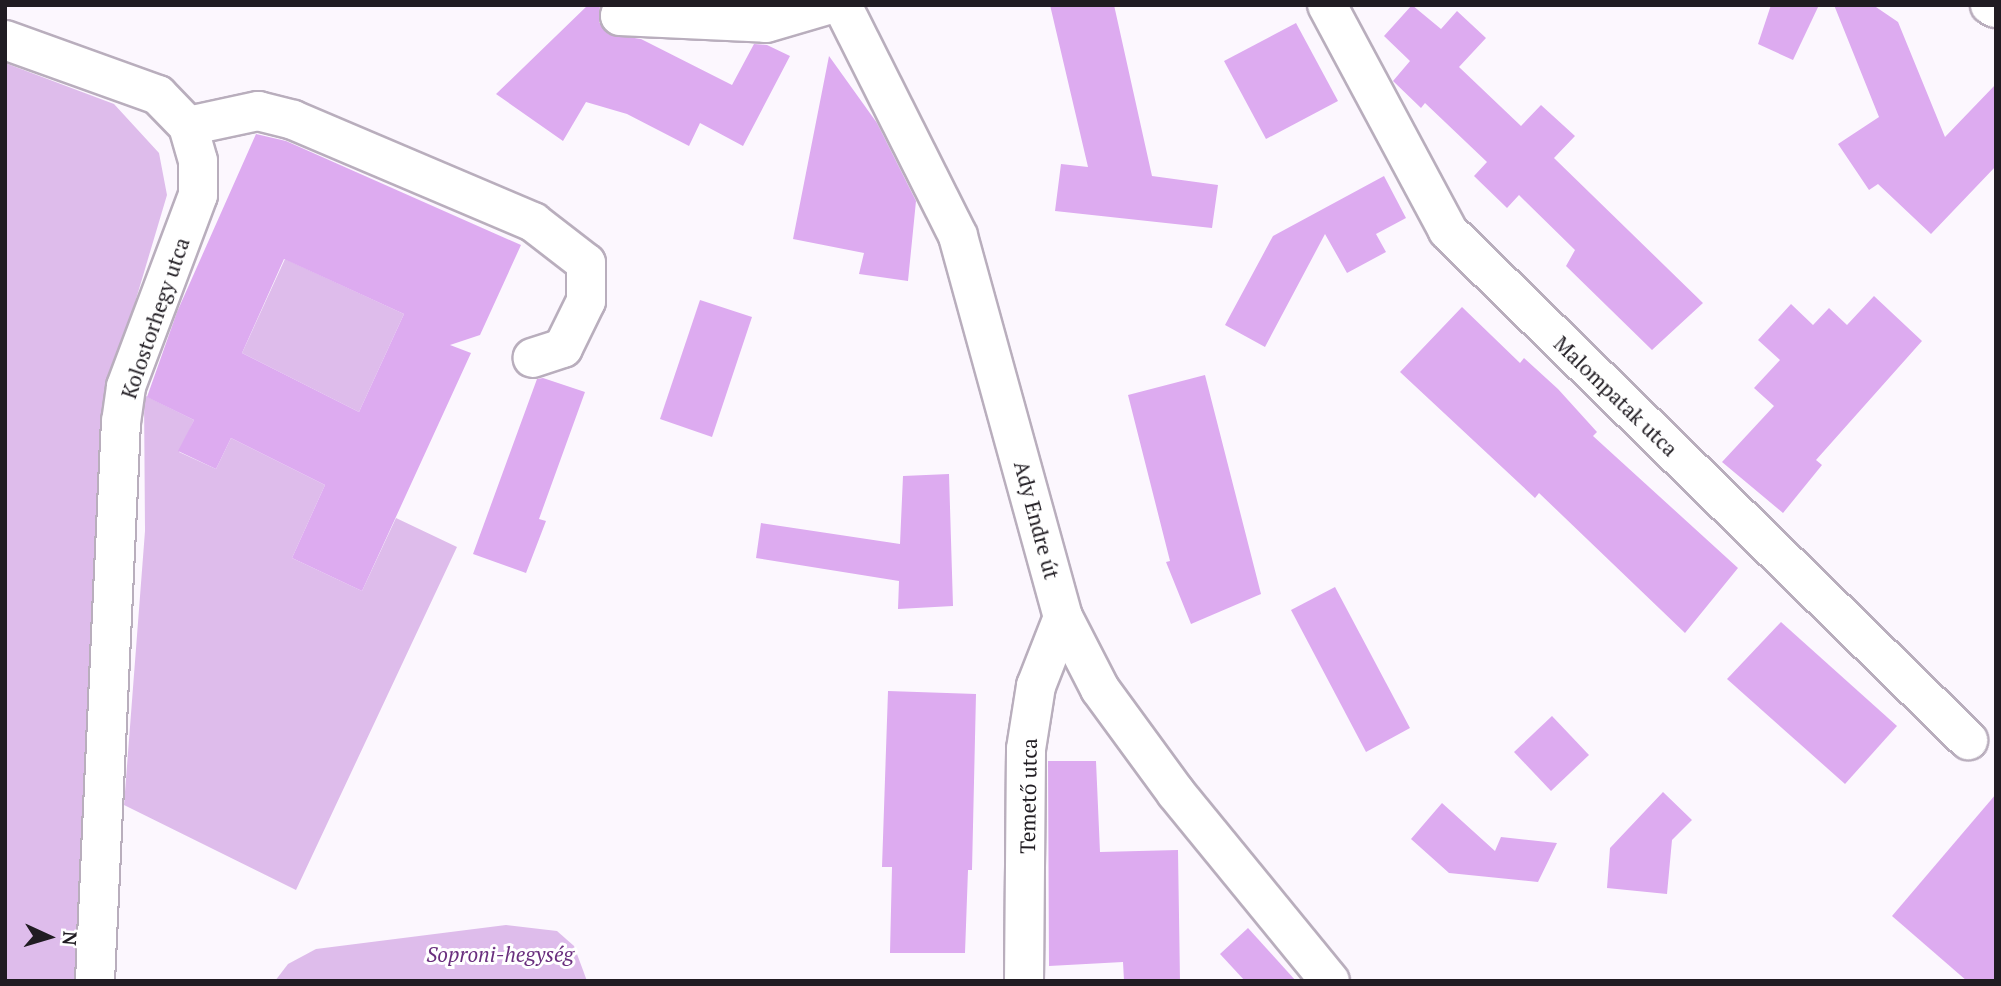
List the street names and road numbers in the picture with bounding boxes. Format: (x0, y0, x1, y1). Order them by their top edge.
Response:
street label: Kolostorhegy utca (116, 234, 194, 402)
street label: Malompatak utca (1549, 331, 1683, 461)
street label: Ady Endre út (1009, 458, 1065, 582)
street label: Temető utca (1014, 738, 1042, 854)

